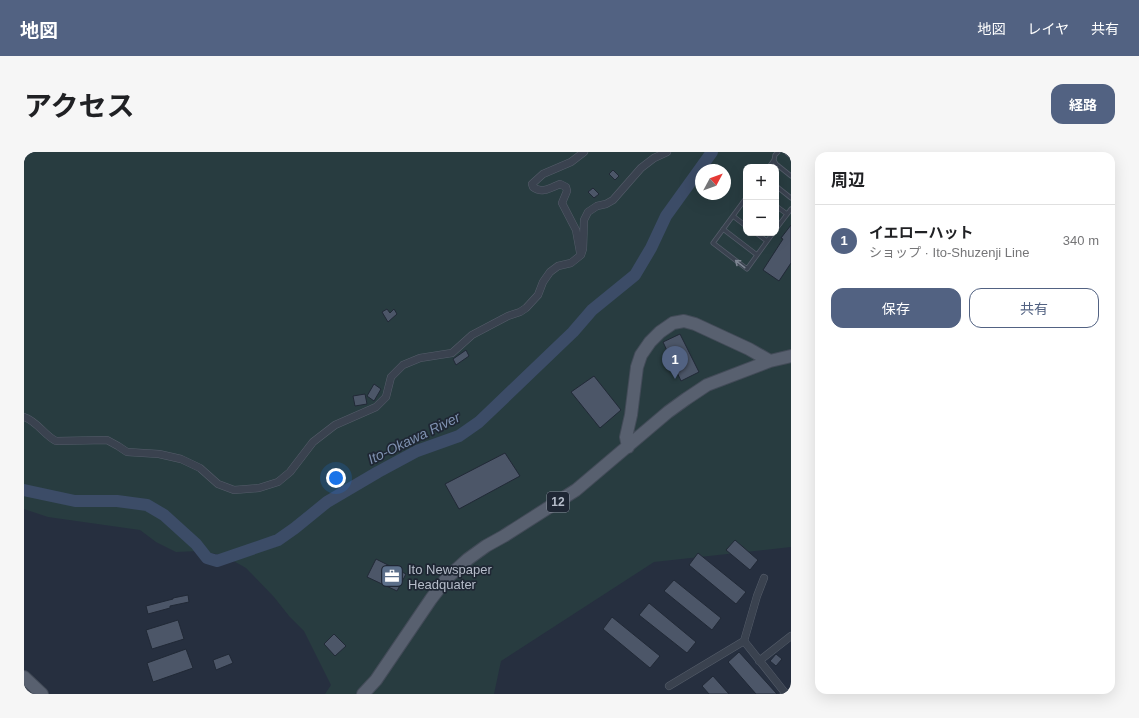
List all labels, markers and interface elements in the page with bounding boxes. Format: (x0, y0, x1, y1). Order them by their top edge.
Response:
text: 地図 (20, 20, 58, 41)
text: 地図 (977, 21, 1005, 37)
text: レイヤ (1027, 21, 1069, 37)
text: 共有 (1091, 21, 1119, 37)
button: 経路 (1051, 84, 1115, 124)
text: アクセス (24, 91, 135, 122)
north arrow (695, 164, 731, 200)
map controls (743, 164, 779, 236)
button: + (743, 164, 779, 200)
text: 周辺 (831, 171, 865, 190)
button: − (743, 200, 779, 236)
text: イエローハット (869, 224, 974, 241)
text: 1 (840, 233, 848, 248)
text: 340 m (1063, 233, 1099, 248)
text: ショップ · Ito-Shuzenji Line (869, 245, 1029, 260)
one-way arrow (735, 260, 746, 268)
button: 保存 (831, 288, 961, 328)
button: 共有 (969, 288, 1099, 328)
pin: 1 (662, 346, 688, 379)
water label: Ito-Okawa River (365, 408, 464, 467)
your location (326, 468, 346, 488)
road number: 12 (547, 492, 569, 512)
place label: Ito Newspaper Headquater (408, 562, 492, 592)
office icon: Ito Newspaper Headquater (379, 563, 405, 589)

